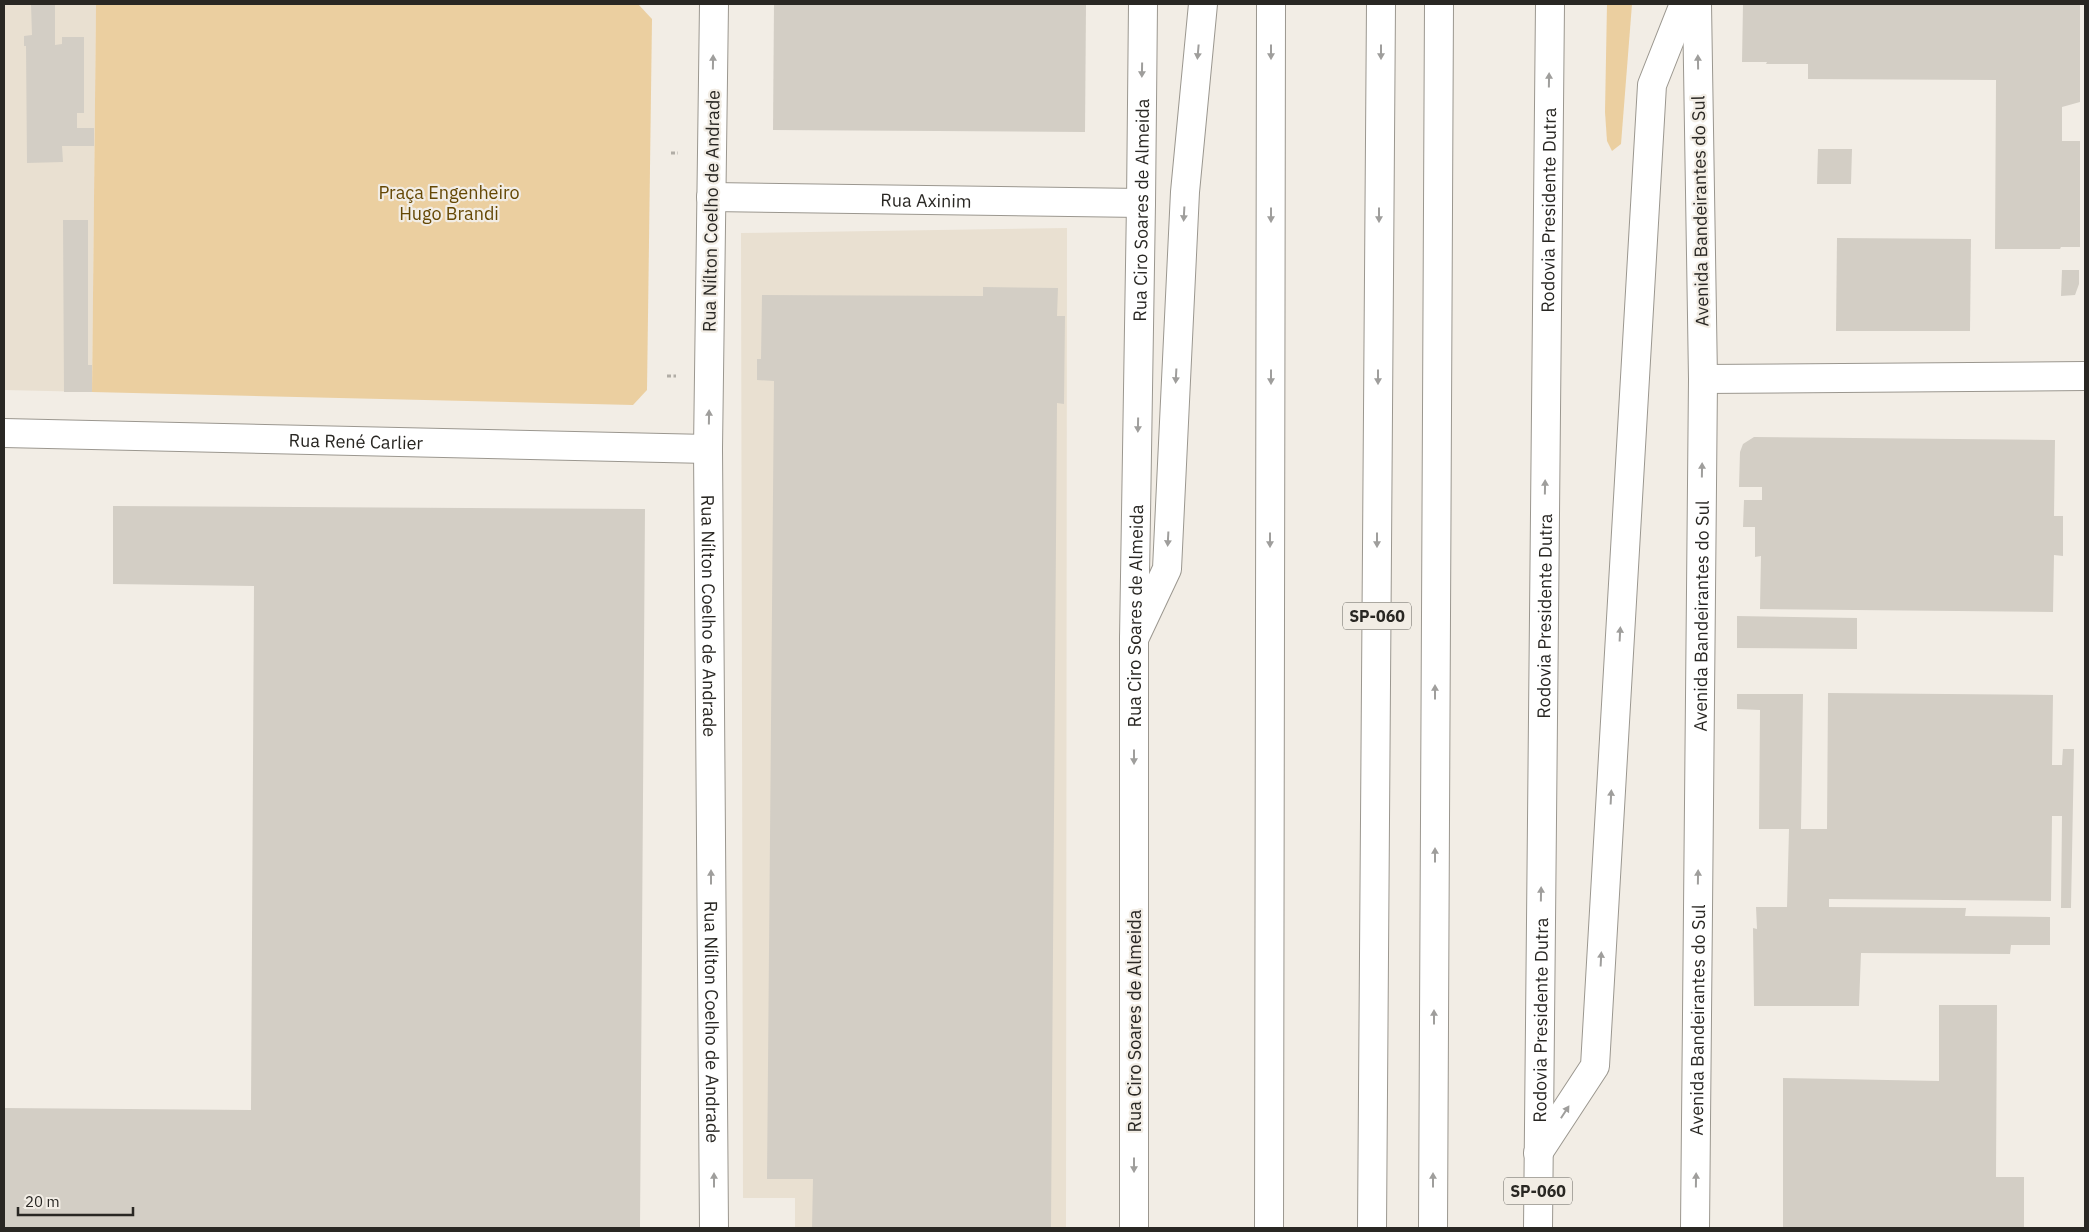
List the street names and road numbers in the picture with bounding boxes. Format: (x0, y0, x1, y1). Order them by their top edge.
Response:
street label: Rua Nílton Coelho de Andrade (697, 90, 725, 332)
street label: Avenida Bandeirantes do Sul (1686, 95, 1714, 327)
street label: Rua Ciro Soares de Almeida (1128, 98, 1154, 322)
street label: Rodovia Presidente Dutra (1535, 107, 1560, 313)
street label: Rua Axinim (880, 188, 972, 212)
street label: Rua René Carlier (288, 428, 424, 454)
street label: Rua Nílton Coelho de Andrade (697, 495, 722, 737)
street label: Avenida Bandeirantes do Sul (1688, 500, 1713, 732)
street label: Rua Ciro Soares de Almeida (1123, 504, 1148, 728)
street label: Rodovia Presidente Dutra (1531, 513, 1557, 719)
road number: SP-060 (1343, 602, 1411, 630)
street label: Rua Nílton Coelho de Andrade (700, 901, 725, 1143)
street label: Avenida Bandeirantes do Sul (1684, 904, 1710, 1136)
street label: Rua Ciro Soares de Almeida (1123, 909, 1146, 1132)
street label: Rodovia Presidente Dutra (1528, 917, 1553, 1123)
road number: SP-060 (1504, 1178, 1572, 1204)

